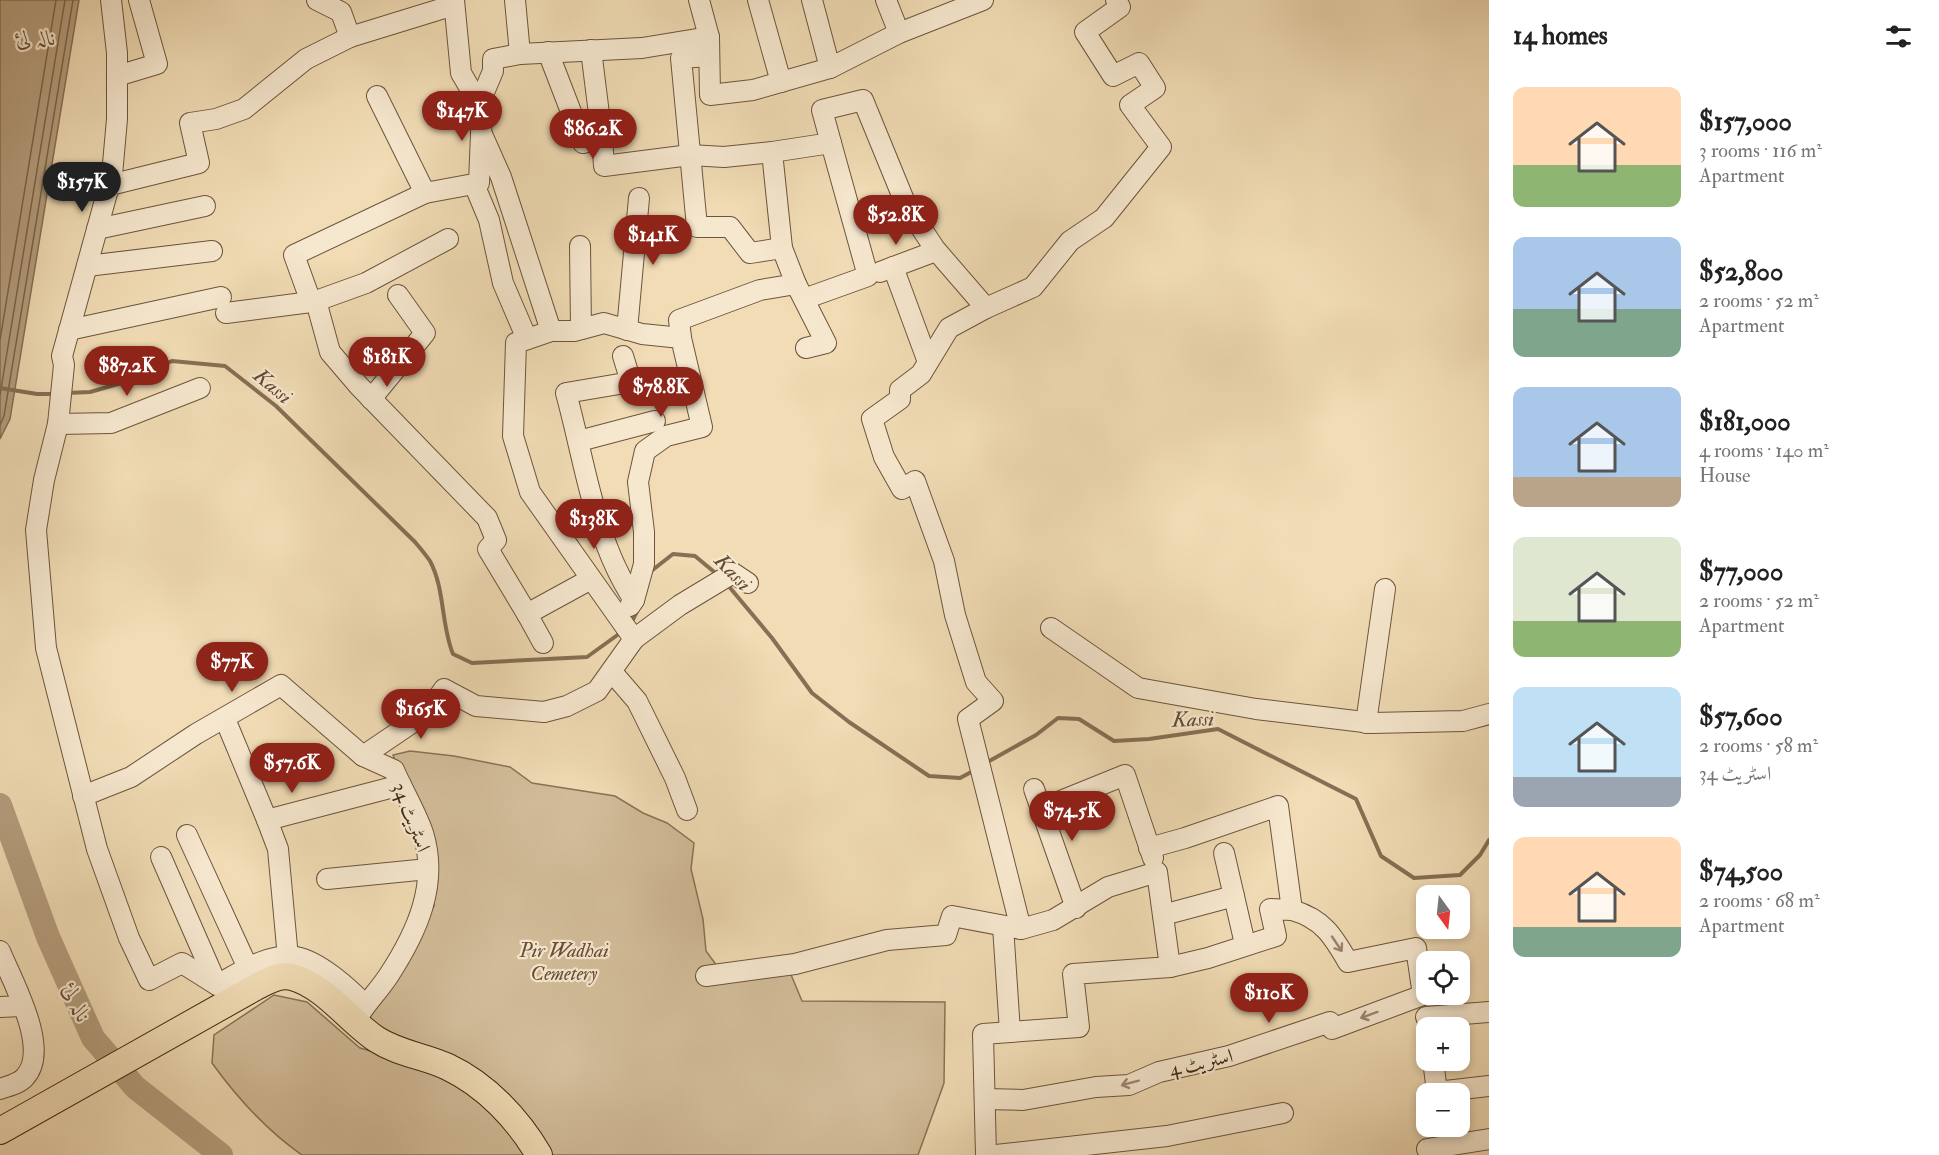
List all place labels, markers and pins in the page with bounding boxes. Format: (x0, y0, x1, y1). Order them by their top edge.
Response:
pin: $147K (420, 91, 504, 142)
pin: $86.2K (544, 109, 642, 160)
pin: $157K (40, 162, 124, 213)
pin: $52.8K (847, 195, 945, 246)
pin: $141K (611, 215, 695, 266)
pin: $181K (345, 337, 429, 388)
pin: $87.2K (78, 346, 176, 397)
pin: $78.8K (612, 367, 710, 418)
pin: $138K (552, 499, 636, 550)
pin: $77K (196, 642, 268, 693)
pin: $165K (379, 689, 463, 740)
pin: $57.6K (243, 743, 341, 794)
pin: $74.5K (1023, 791, 1121, 842)
pin: $110K (1227, 973, 1311, 1024)

